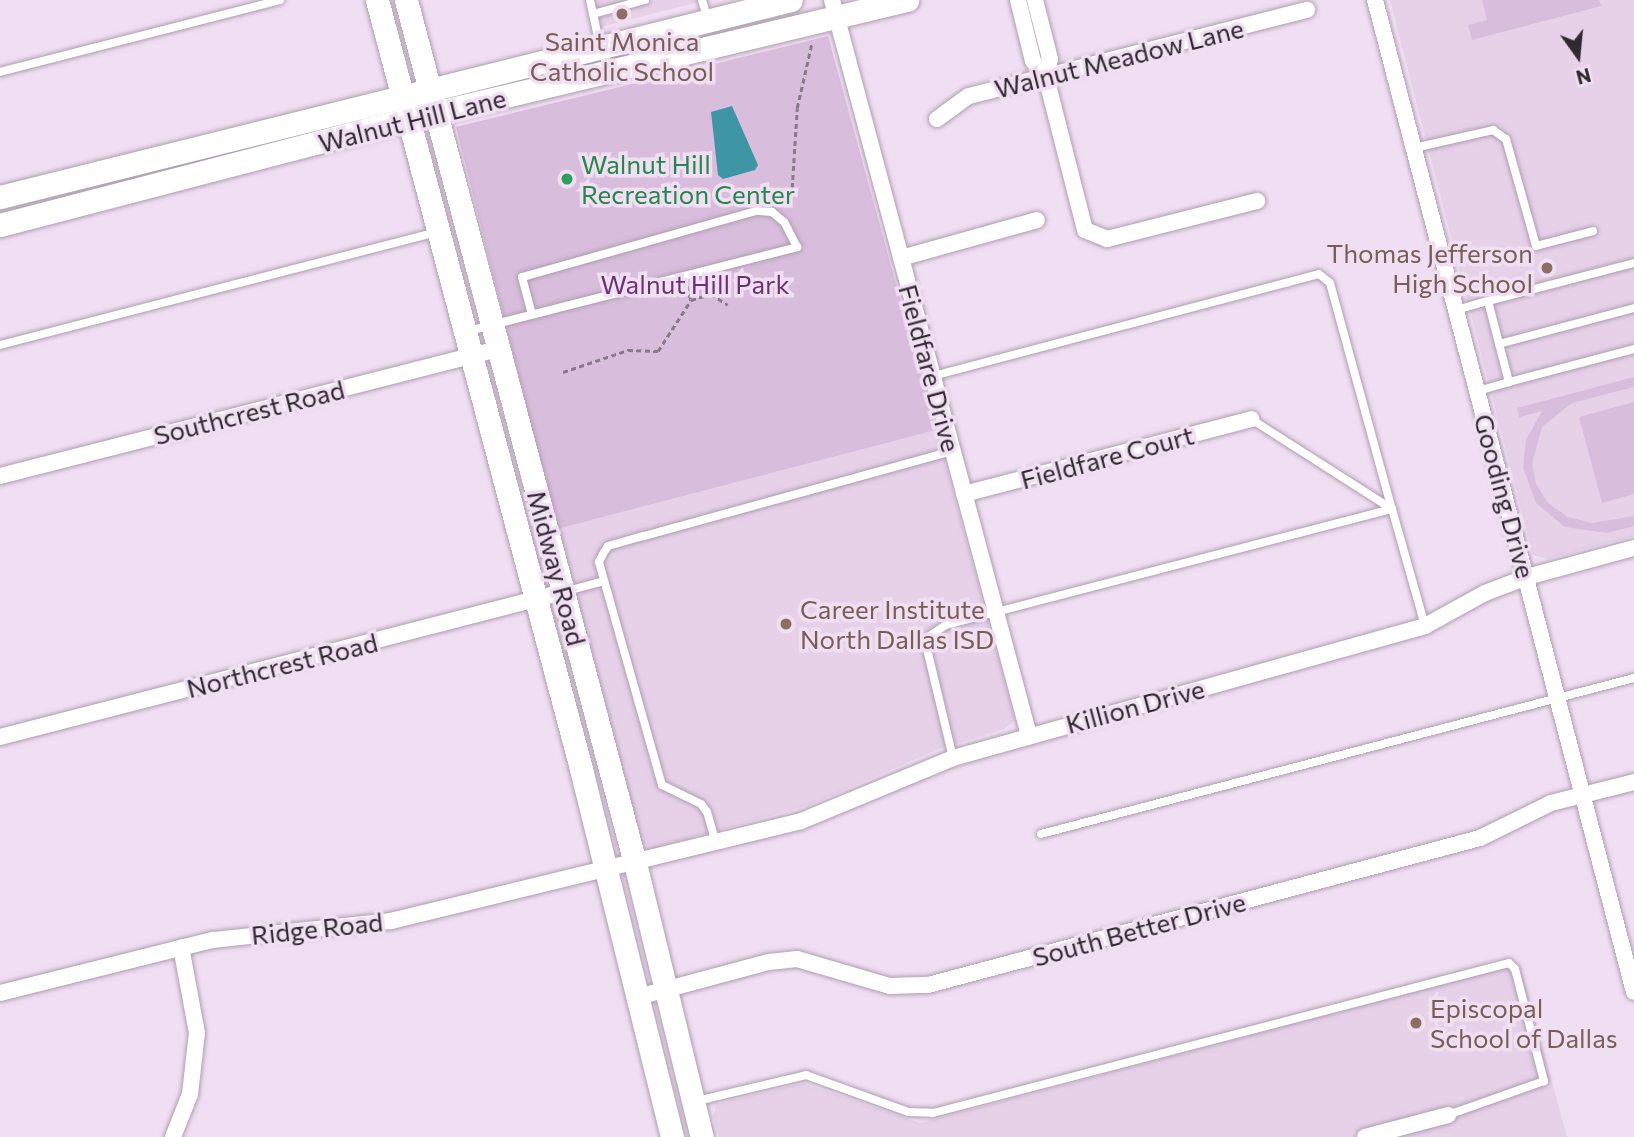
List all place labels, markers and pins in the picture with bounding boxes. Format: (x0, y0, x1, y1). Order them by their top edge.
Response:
marker: Saint Monica Catholic School (614, 6, 630, 22)
place label: Saint Monica Catholic School (530, 25, 714, 86)
place label: Walnut Hill Recreation Center (581, 148, 795, 210)
marker: Walnut Hill Recreation Center (559, 171, 575, 187)
place label: Thomas Jefferson High School (1326, 237, 1533, 298)
marker: Thomas Jefferson High School (1539, 260, 1555, 276)
place label: Career Institute North Dallas ISD (800, 593, 994, 654)
marker: Career Institute North Dallas ISD (778, 616, 794, 632)
place label: Episcopal School of Dallas (1430, 992, 1618, 1054)
marker: Episcopal School of Dallas (1408, 1015, 1424, 1031)

